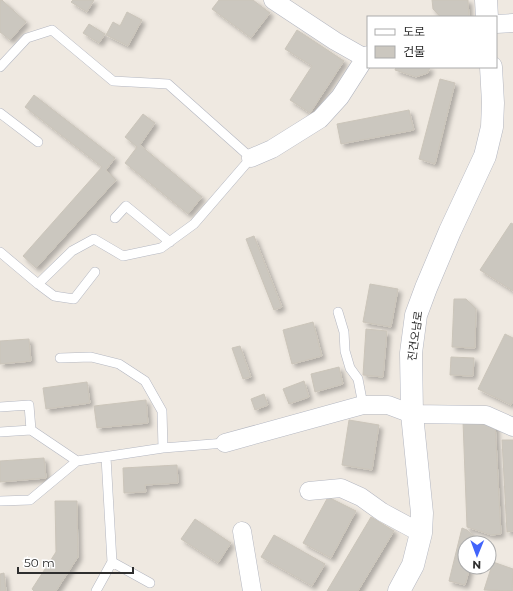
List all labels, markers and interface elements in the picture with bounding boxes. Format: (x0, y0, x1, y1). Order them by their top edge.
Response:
legend (367, 16, 497, 68)
text: 도로 (403, 24, 425, 39)
text: 건물 (403, 44, 425, 59)
street label: 진건오남로 (405, 310, 425, 362)
north arrow (457, 535, 497, 575)
scale bar (18, 549, 133, 575)
text: 50 m (24, 555, 55, 570)
text: N (472, 558, 481, 572)

